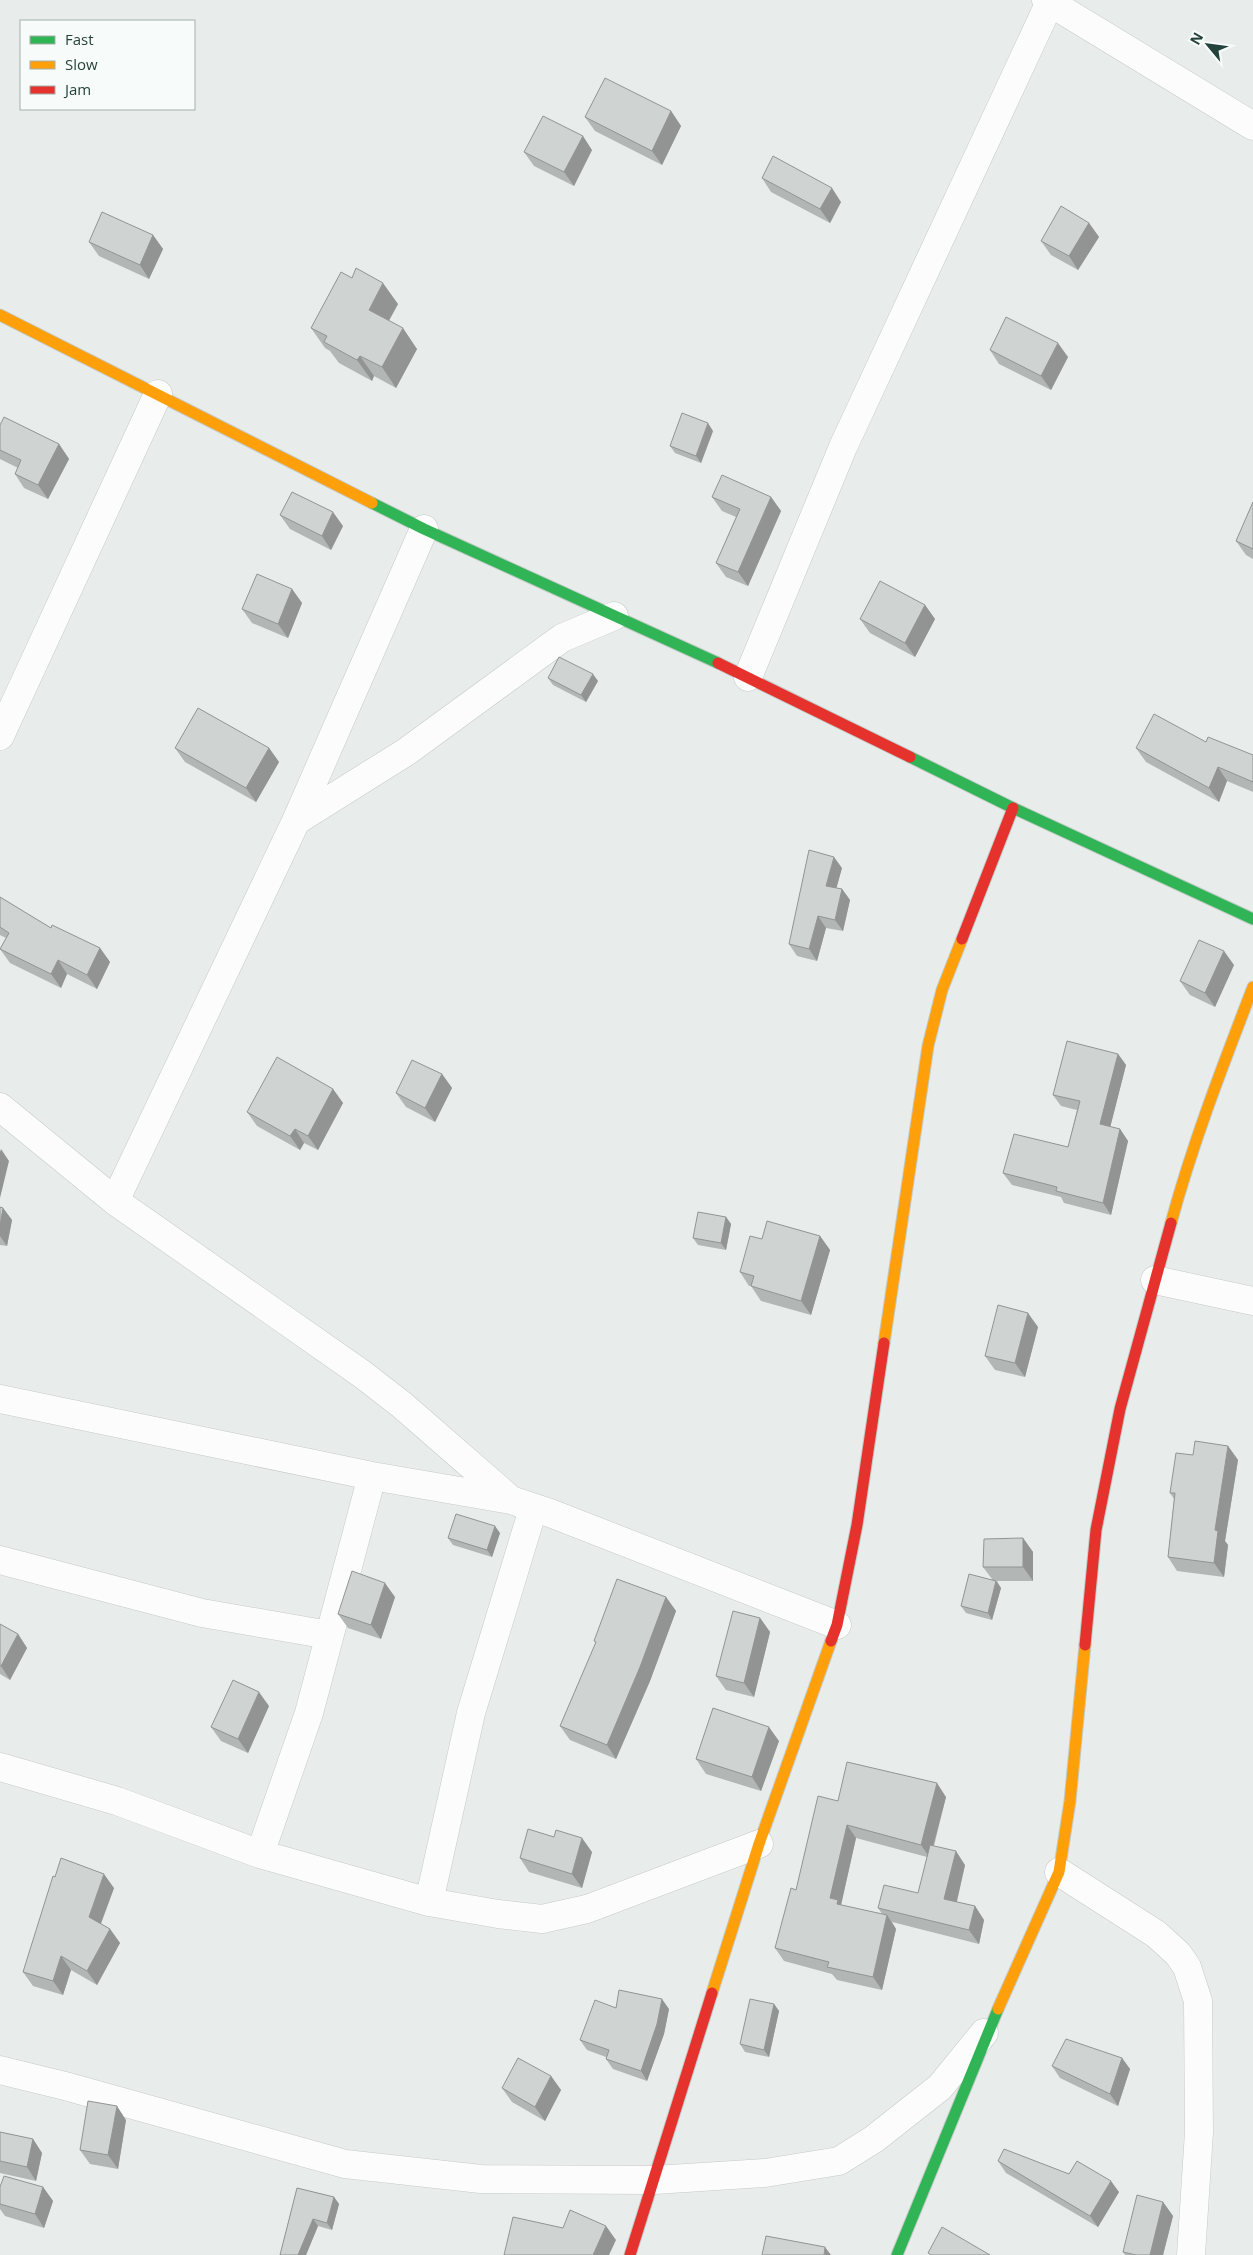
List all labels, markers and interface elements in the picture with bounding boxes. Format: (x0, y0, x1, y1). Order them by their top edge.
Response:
legend (20, 20, 195, 110)
north arrow (1183, 20, 1233, 70)
text: Fast (65, 29, 94, 49)
text: N (1185, 29, 1207, 48)
text: Slow (65, 54, 98, 74)
text: Jam (63, 79, 91, 99)

